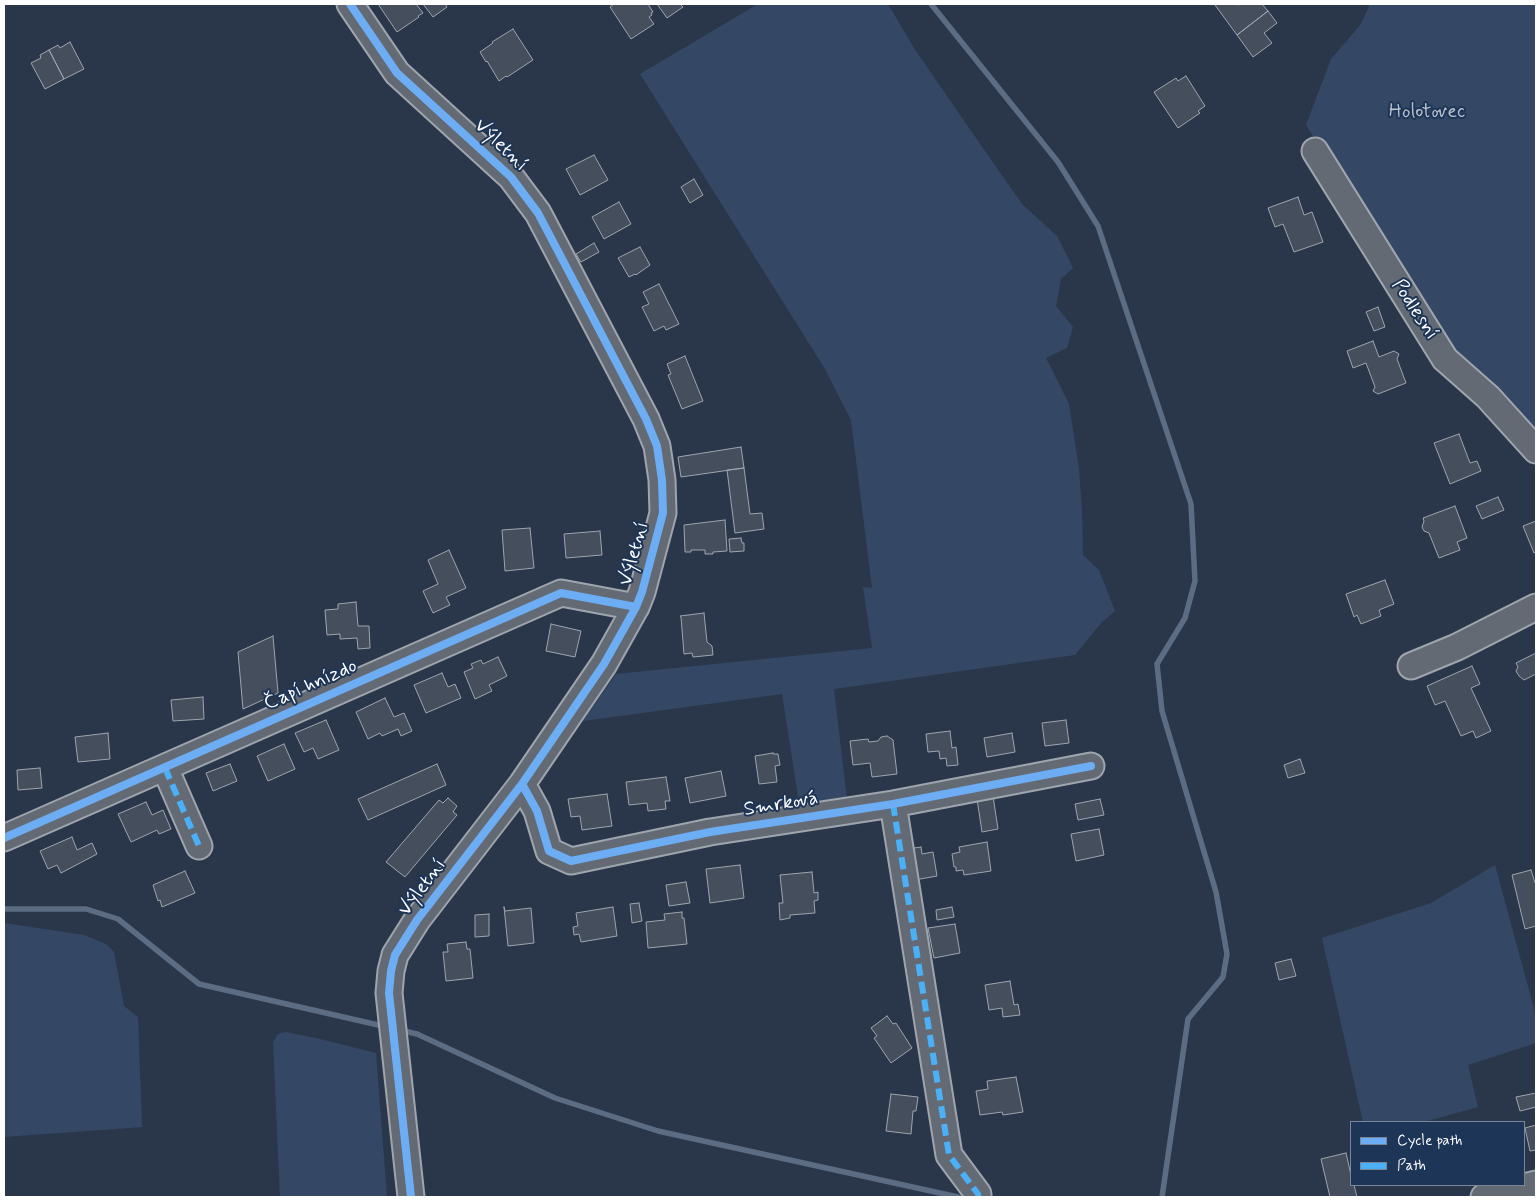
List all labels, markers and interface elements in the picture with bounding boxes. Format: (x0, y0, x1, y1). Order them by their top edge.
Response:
park label: Holotovec (1389, 101, 1465, 125)
street label: Výletní (468, 115, 532, 177)
street label: Podlesní (1385, 275, 1443, 345)
street label: Výletní (614, 519, 656, 589)
street label: Čapí hnízdo (261, 655, 361, 717)
street label: Smrková (742, 787, 820, 823)
street label: Výletní (394, 855, 452, 921)
legend (1350, 1121, 1525, 1186)
text: Cycle path (1397, 1131, 1462, 1151)
text: Path (1397, 1156, 1426, 1176)

